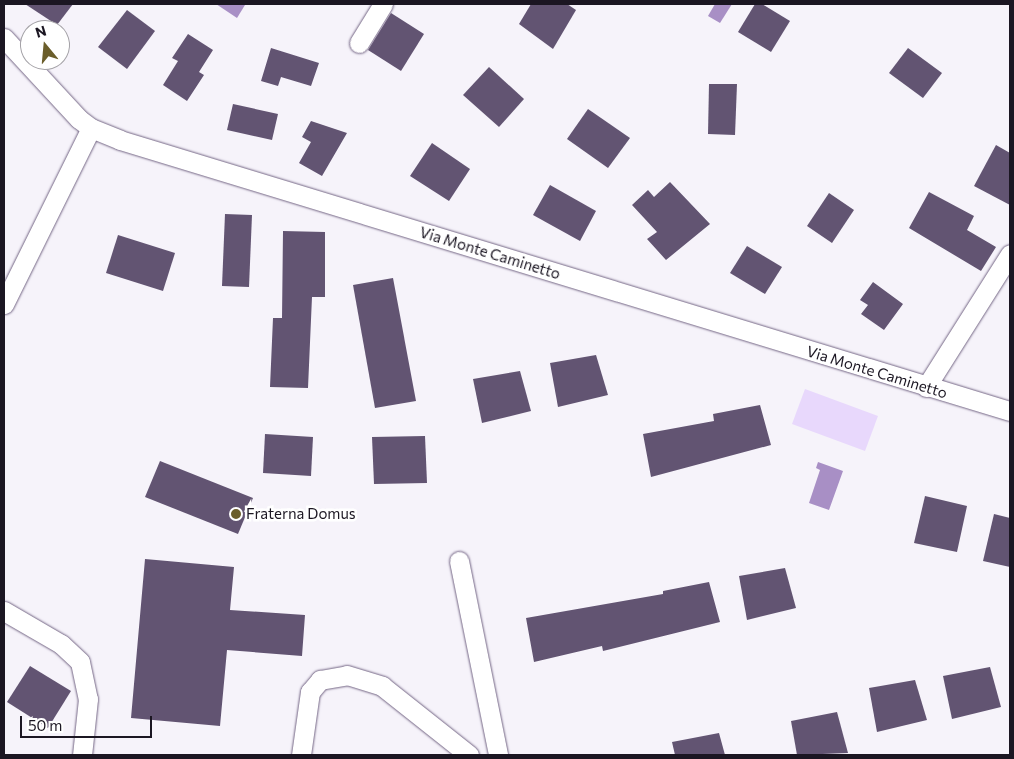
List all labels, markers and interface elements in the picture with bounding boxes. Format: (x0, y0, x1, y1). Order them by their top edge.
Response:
north arrow (20, 20, 70, 70)
text: N (33, 21, 48, 41)
street label: Via Monte Caminetto (417, 223, 563, 283)
street label: Via Monte Caminetto (804, 342, 950, 402)
place label: Fraterna Domus (246, 505, 356, 523)
marker: Fraterna Domus (230, 508, 242, 520)
scale bar (22, 706, 155, 738)
text: 50 m (28, 716, 62, 734)

